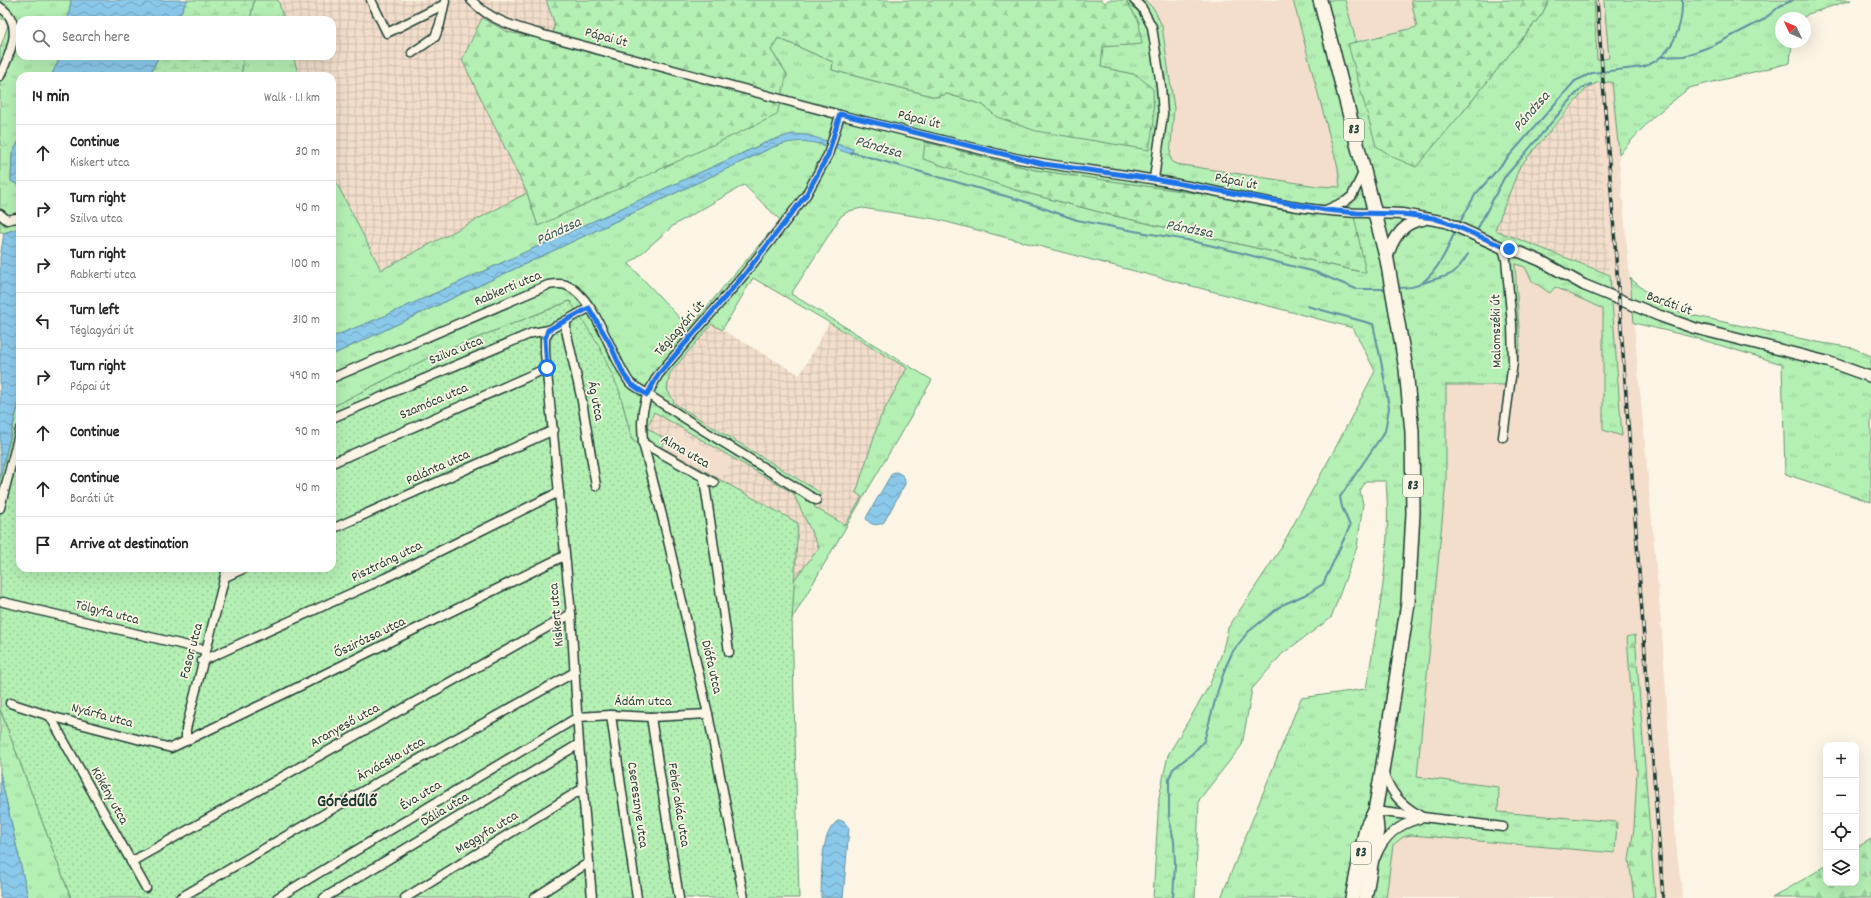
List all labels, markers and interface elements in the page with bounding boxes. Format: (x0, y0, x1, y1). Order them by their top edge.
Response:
north arrow (1775, 12, 1811, 48)
search box (16, 16, 336, 60)
street label: Pápai út (582, 23, 630, 53)
icon: search (30, 27, 52, 49)
text: Search here (62, 27, 130, 49)
text: 14 min (32, 86, 69, 110)
water label: Pándzsa (1508, 86, 1556, 137)
text: Walk · 1.1 km (264, 89, 320, 108)
street label: Pápai út (896, 105, 942, 135)
road number: 83 (1344, 119, 1364, 141)
water label: Pándzsa (852, 131, 905, 165)
text: Continue (70, 132, 119, 154)
icon: ahead (32, 142, 54, 164)
text: 30 m (295, 143, 320, 162)
text: Kiskert utca (70, 154, 129, 173)
street label: Pápai út (1213, 168, 1259, 196)
text: Turn right (70, 188, 126, 210)
icon: right (32, 198, 54, 220)
text: 40 m (296, 199, 320, 218)
text: Szilva utca (70, 210, 122, 229)
water label: Pándzsa (533, 212, 586, 252)
water label: Pándzsa (1164, 215, 1215, 245)
route end (1500, 240, 1518, 258)
text: Turn right (70, 244, 126, 266)
icon: right (32, 254, 54, 276)
text: 100 m (291, 255, 320, 274)
text: Rabkerti utca (70, 266, 136, 285)
street label: Rabkerti utca (471, 266, 545, 312)
street label: Baráti út (1643, 286, 1695, 322)
street label: Malomszéki út (1486, 294, 1508, 368)
street label: Téglagyári út (650, 297, 710, 361)
text: Turn left (70, 300, 119, 322)
icon: left (32, 310, 54, 332)
text: 310 m (292, 311, 320, 330)
text: Téglagyári út (70, 322, 134, 341)
street label: Szilva utca (426, 331, 486, 371)
text: Turn right (70, 356, 126, 378)
route start (538, 359, 556, 377)
icon: right (32, 366, 54, 388)
text: 490 m (290, 367, 320, 386)
text: Pápai út (70, 378, 110, 397)
street label: Szamóca utca (397, 378, 472, 425)
street label: Ág utca (581, 379, 609, 423)
icon: ahead (32, 422, 54, 444)
text: Continue (70, 422, 119, 444)
text: 90 m (295, 423, 320, 442)
street label: Alma utca (657, 430, 714, 474)
street label: Palánta utca (403, 445, 474, 491)
text: Continue (70, 468, 119, 490)
road number: 83 (1403, 475, 1423, 497)
icon: ahead (32, 478, 54, 500)
text: 40 m (296, 479, 320, 498)
text: Baráti út (70, 490, 114, 509)
icon: arrive (32, 534, 54, 556)
text: Arrive at destination (70, 534, 188, 556)
street label: Pisztráng utca (348, 536, 426, 588)
street label: Kiskert utca (544, 582, 570, 648)
street label: Tölgyfa utca (73, 595, 141, 631)
street label: Őszirózsa utca (331, 612, 409, 664)
street label: Fasor utca (175, 621, 209, 681)
street label: Diófa utca (695, 638, 727, 696)
street label: Ádám utca (614, 692, 672, 712)
street label: Nyárfa utca (69, 698, 135, 734)
street label: Aranyeső utca (307, 699, 384, 753)
street label: Árvácska utca (353, 732, 429, 788)
map controls (1823, 742, 1859, 886)
button: + (1823, 742, 1859, 778)
street label: Cseresznye utca (621, 761, 653, 850)
street label: Fehér akác utca (661, 762, 695, 849)
street label: Kökény utca (85, 764, 133, 829)
street label: Éva utca (396, 776, 446, 816)
button: − (1823, 778, 1859, 814)
street label: Dália utca (417, 787, 473, 832)
district label: Górédűlő (317, 790, 378, 815)
street label: Meggyfa utca (452, 806, 523, 860)
button: locate (1823, 814, 1859, 850)
road number: 83 (1351, 842, 1371, 864)
button: layers (1823, 850, 1859, 886)

